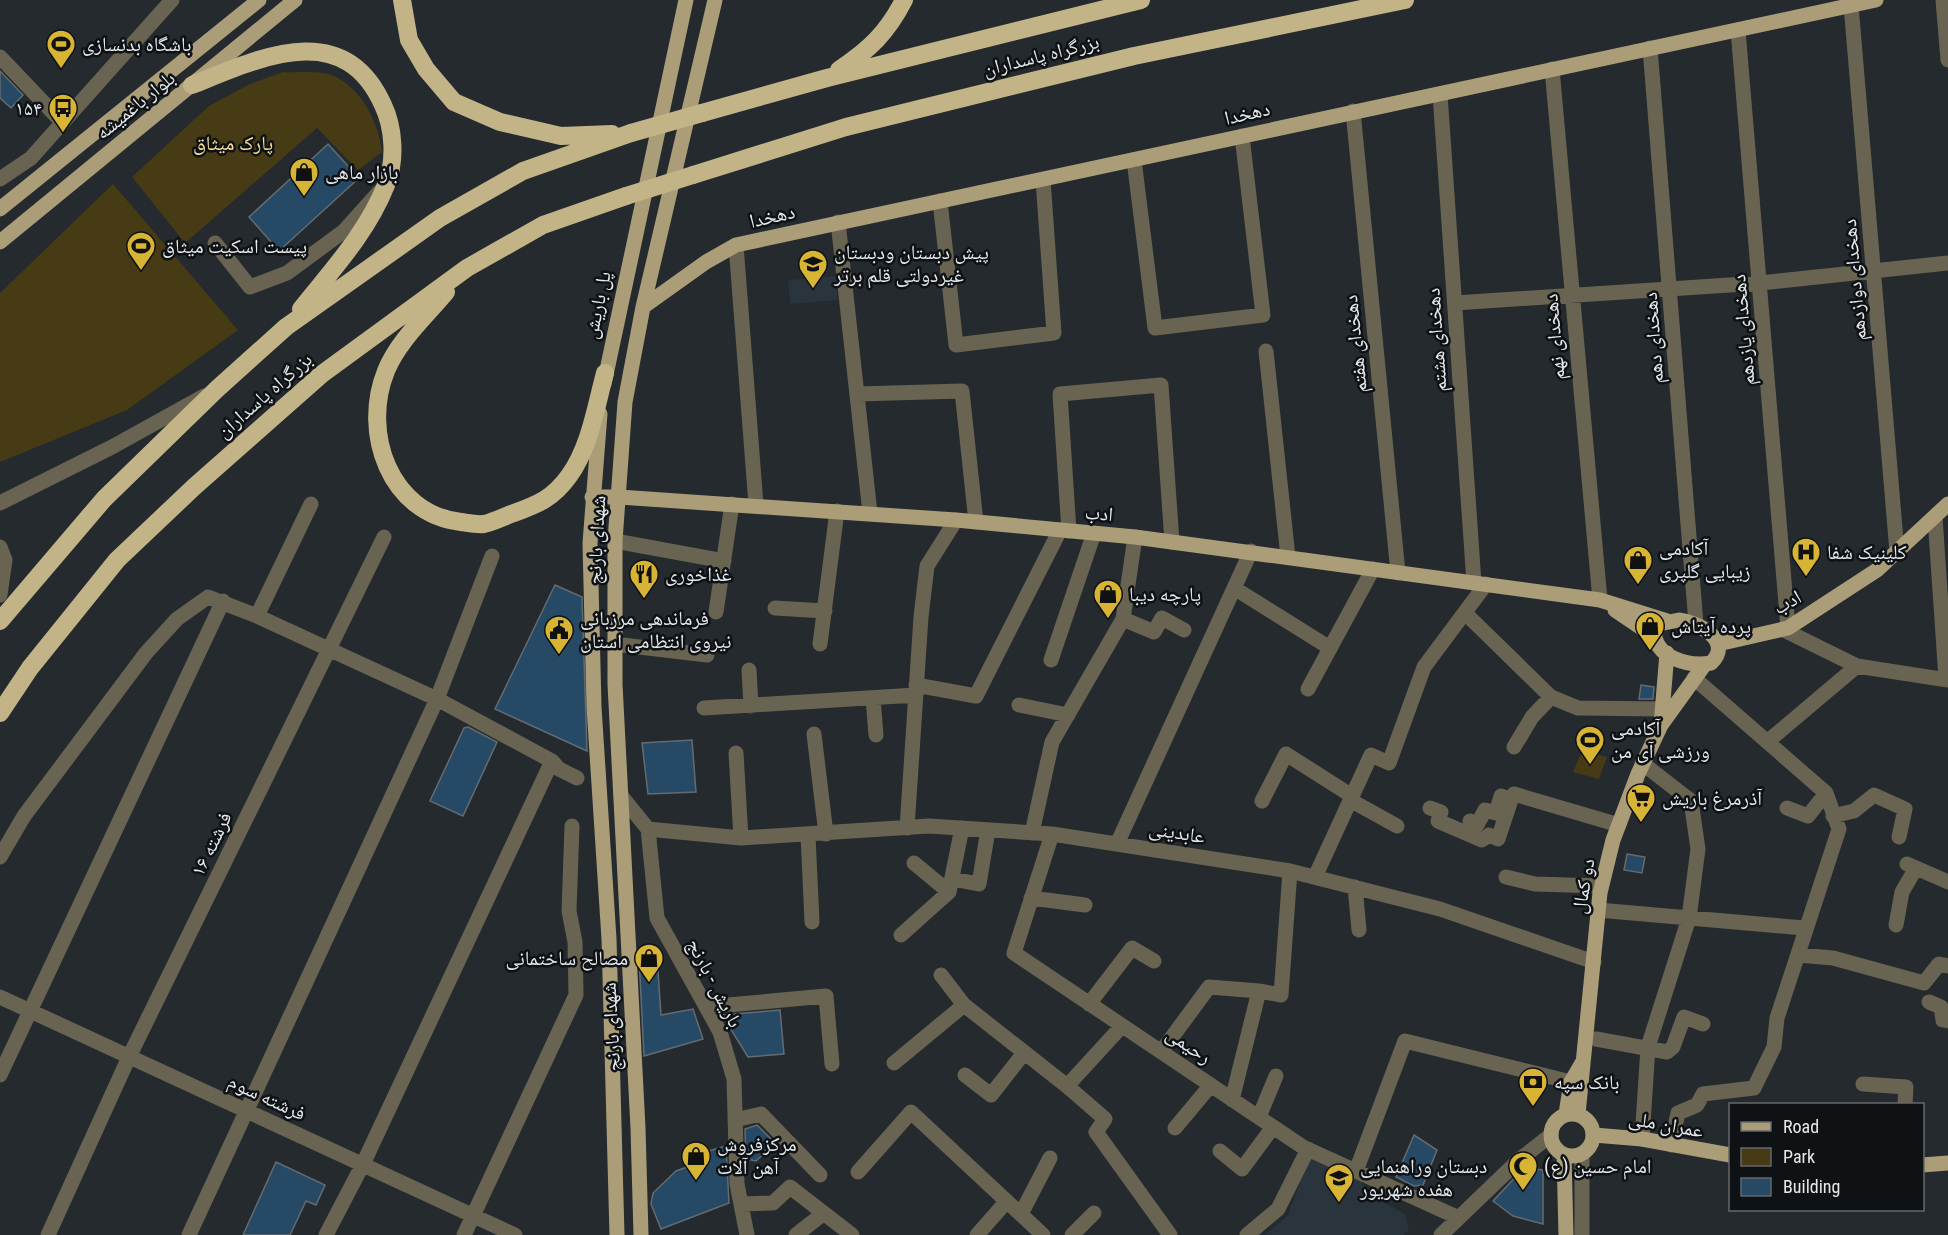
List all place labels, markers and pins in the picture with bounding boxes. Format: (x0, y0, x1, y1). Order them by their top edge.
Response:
sports icon: باشگاه بدنسازی (45, 28, 77, 70)
place label: باشگاه بدنسازی (82, 32, 192, 56)
bus stop icon: ۱۵۴ (47, 92, 79, 134)
place label: ۱۵۴ (15, 96, 42, 120)
shop icon: بازار ماهی (288, 156, 320, 198)
place label: بازار ماهی (325, 160, 398, 184)
sports icon: پیست اسکیت میثاق (125, 230, 157, 272)
place label: پیست اسکیت میثاق (162, 234, 307, 258)
place label: پیش دبستان ودبستان غیردولتی قلم برتر (833, 240, 989, 289)
school or university icon: پیش دبستان ودبستان غیردولتی قلم برتر (797, 248, 829, 290)
place label: آکادمی زیبایی گلپری (1659, 536, 1751, 583)
hospital icon: کلینیک شفا (1790, 536, 1822, 578)
place label: کلینیک شفا (1827, 540, 1907, 564)
shop icon: آکادمی زیبایی گلپری (1622, 544, 1654, 586)
restaurant icon: غذاخوری (628, 558, 660, 600)
place label: غذاخوری (665, 562, 732, 586)
shop icon: پارچه دیبا (1092, 578, 1124, 620)
place label: پارچه دیبا (1129, 582, 1201, 606)
place label: فرماندهی مرزبانی نیروی انتظامی استان (580, 606, 732, 653)
shop icon: پرده‌ آیتاش (1634, 610, 1666, 652)
public building icon: فرماندهی مرزبانی نیروی انتظامی استان (543, 614, 575, 656)
place label: پرده‌ آیتاش (1671, 614, 1751, 638)
place label: آکادمی ورزشی آی من (1611, 716, 1710, 763)
sports icon: آکادمی ورزشی آی من (1574, 724, 1606, 766)
supermarket icon: آذرمرغ باریش (1625, 782, 1657, 824)
place label: آذرمرغ باریش (1662, 786, 1763, 811)
shop icon: مصالح ساختمانی (633, 942, 665, 984)
place label: مصالح ساختمانی (505, 946, 628, 971)
bank icon: بانک سپه (1517, 1066, 1549, 1108)
place label: بانک سپه (1554, 1070, 1620, 1094)
place label: مرکزفروش آهن آلات (717, 1132, 797, 1179)
shop icon: مرکزفروش آهن آلات (680, 1140, 712, 1182)
mosque icon: امام حسین (ع) (1507, 1150, 1539, 1192)
place label: دبستان وراهنمایی هفده شهریور (1359, 1154, 1487, 1201)
place label: امام حسین (ع) (1544, 1154, 1652, 1180)
school or university icon: دبستان وراهنمایی هفده شهریور (1323, 1162, 1355, 1204)

